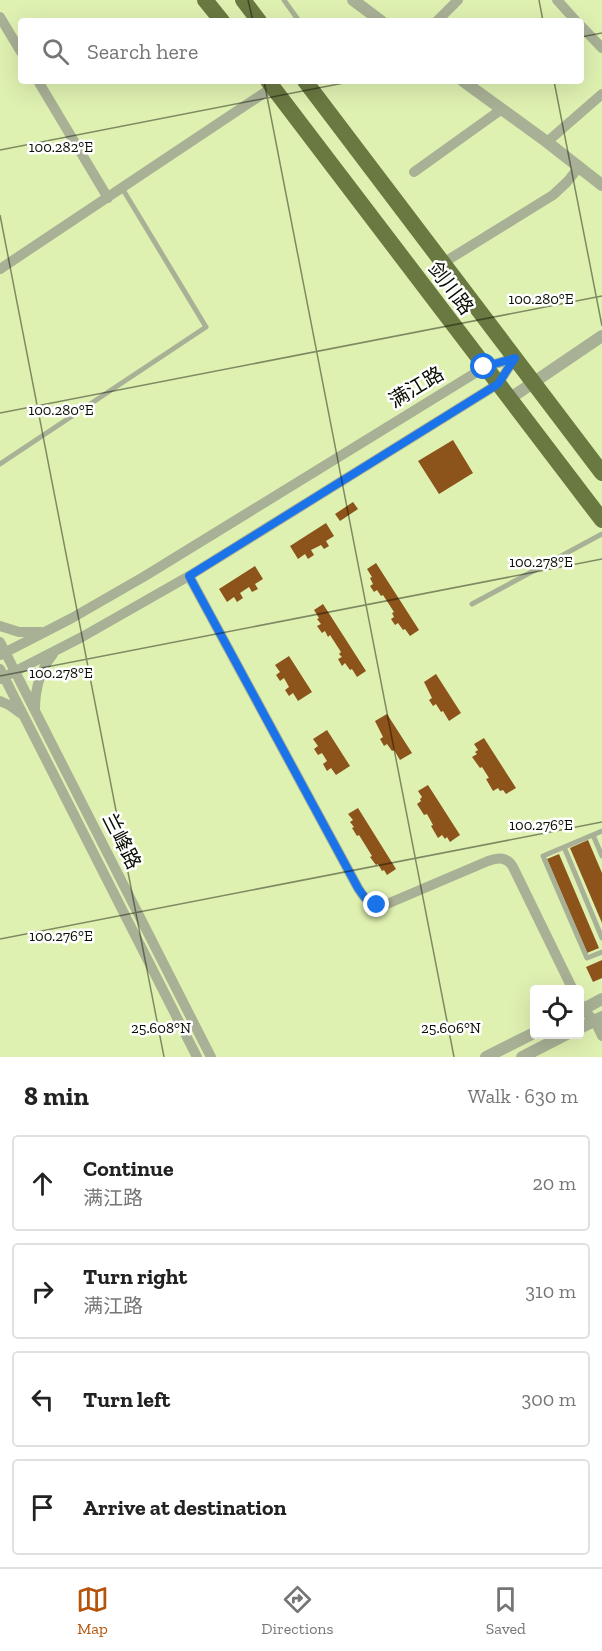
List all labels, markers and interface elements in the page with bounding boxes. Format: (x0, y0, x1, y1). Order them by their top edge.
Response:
search box (18, 18, 584, 84)
icon: search (39, 35, 72, 68)
text: Search here (87, 38, 198, 65)
text: 100.282°E (29, 138, 93, 156)
street label: 剑川路 (423, 257, 479, 319)
text: 100.280°E (508, 290, 574, 308)
route start (470, 353, 496, 379)
street label: 满江路 (384, 361, 448, 413)
text: 100.280°E (28, 401, 94, 419)
text: 100.278°E (509, 553, 573, 571)
text: 100.278°E (29, 664, 93, 682)
street label: 兰峰路 (98, 809, 146, 873)
text: 100.276°E (509, 816, 573, 834)
route end (363, 891, 389, 917)
text: 100.276°E (29, 927, 93, 945)
map controls (530, 985, 584, 1039)
button: locate (530, 985, 584, 1039)
text: 25.608°N (131, 1019, 191, 1037)
text: 25.606°N (421, 1019, 481, 1037)
text: 8 min (24, 1080, 89, 1112)
text: Walk · 630 m (468, 1084, 578, 1108)
text: Continue (83, 1155, 174, 1182)
icon: ahead (26, 1167, 59, 1200)
text: 20 m (532, 1171, 576, 1195)
text: 满江路 (83, 1186, 143, 1210)
text: Turn right (83, 1263, 187, 1290)
icon: right (26, 1275, 59, 1308)
text: 310 m (525, 1279, 576, 1303)
text: 满江路 (83, 1294, 143, 1318)
icon: left (26, 1383, 59, 1416)
text: Turn left (83, 1386, 170, 1413)
text: 300 m (521, 1387, 576, 1411)
icon: arrive (26, 1491, 59, 1524)
text: Arrive at destination (83, 1494, 286, 1521)
tab: Map (76, 1583, 109, 1638)
tab: Directions (261, 1583, 334, 1638)
tab: Saved (486, 1583, 526, 1638)

